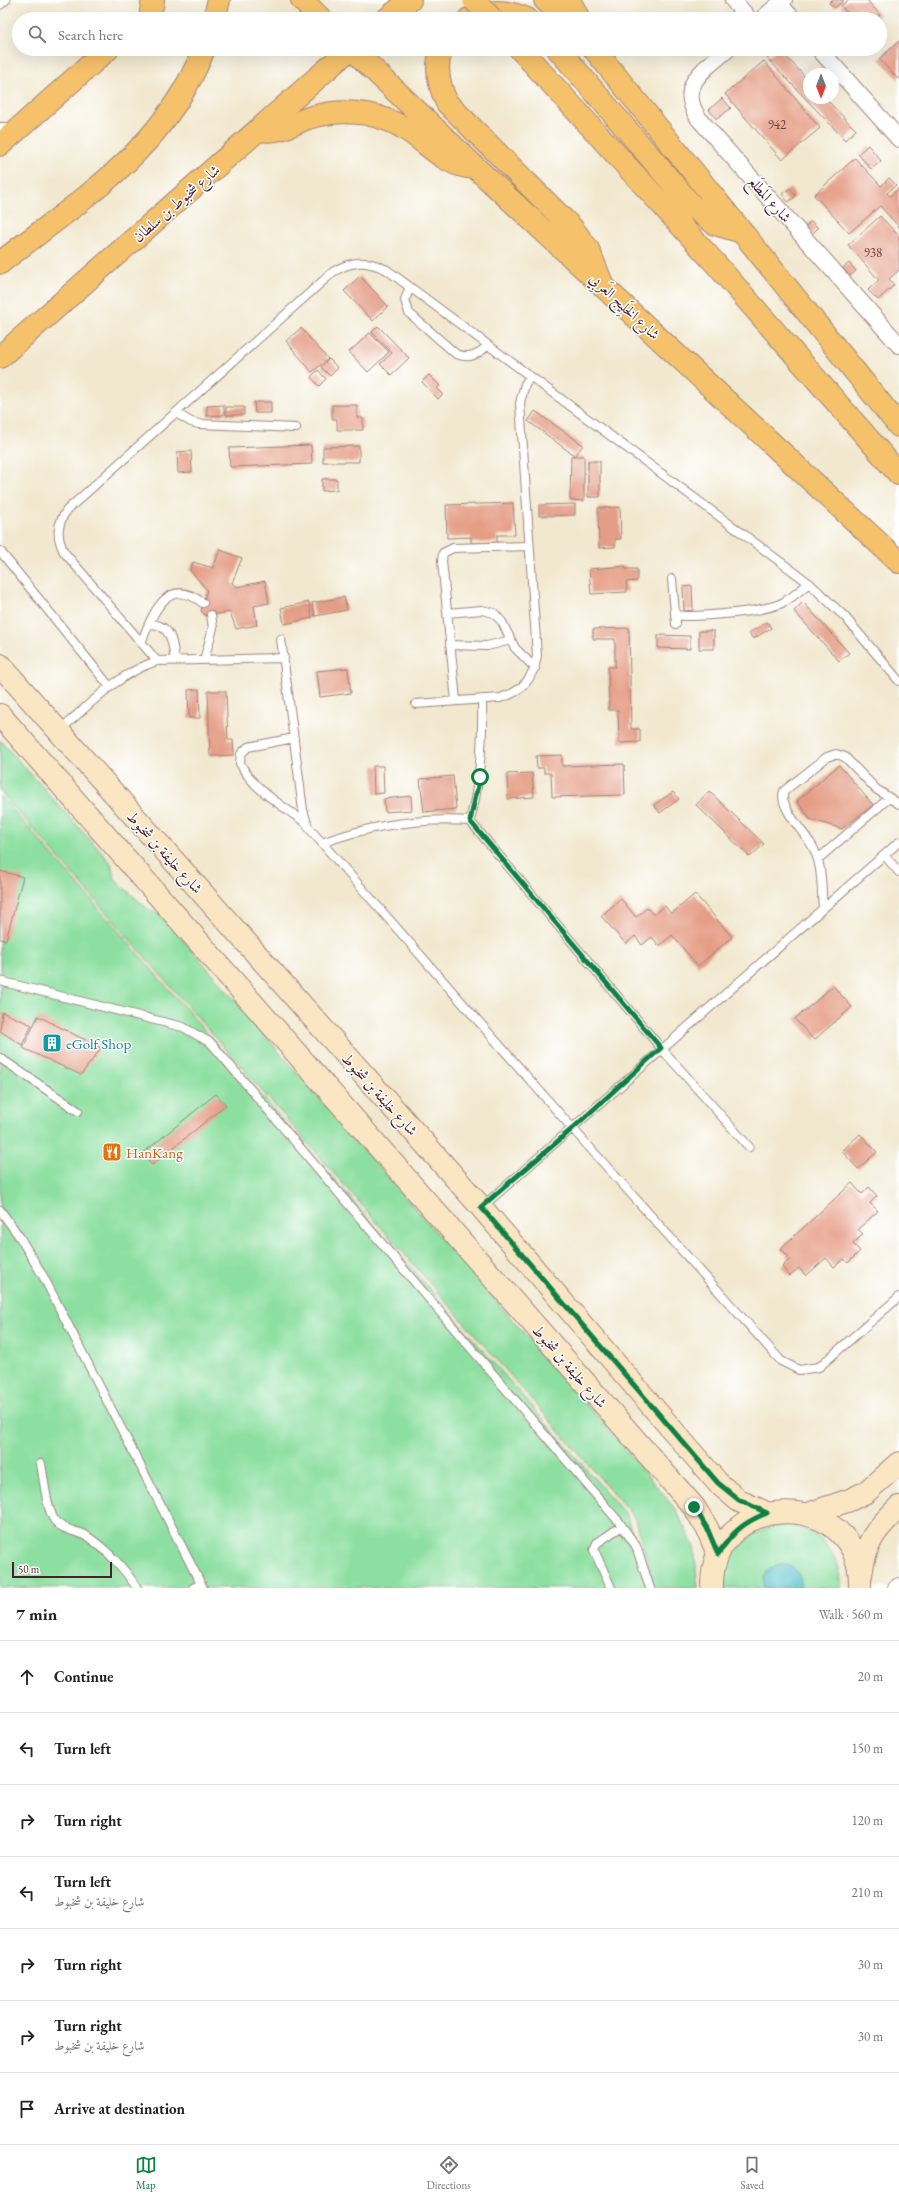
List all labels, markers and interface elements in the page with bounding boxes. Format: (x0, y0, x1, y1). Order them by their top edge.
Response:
search box (12, 12, 887, 56)
icon: search (26, 23, 48, 45)
text: Search here (58, 25, 123, 44)
north arrow (803, 68, 839, 104)
house number: 942 (768, 116, 787, 133)
street label: شارع شخبوط بن سلطان (129, 160, 226, 249)
street label: شارع المَطلَع (740, 171, 797, 230)
house number: 938 (864, 244, 882, 261)
street label: شارع الخَلِيج العَربِي (582, 268, 665, 347)
route start (471, 768, 489, 786)
street label: شارع خليفة بن شخبوط (120, 807, 207, 900)
building icon: eGolf Shop (41, 1032, 63, 1054)
place label: eGolf Shop (66, 1034, 131, 1053)
street label: شارع خليفة بن شخبوط (335, 1049, 422, 1142)
restaurant icon: HanKang (101, 1141, 123, 1163)
place label: HanKang (126, 1143, 183, 1162)
street label: شارع خليفة بن شخبوط (526, 1320, 611, 1414)
route end (685, 1498, 703, 1516)
scale bar (12, 1560, 112, 1579)
text: 50 m (18, 1562, 39, 1576)
text: 7 min (16, 1603, 57, 1625)
text: Walk · 560 m (819, 1606, 883, 1623)
icon: ahead (16, 1666, 38, 1688)
text: Continue (54, 1667, 114, 1686)
text: 20 m (858, 1668, 883, 1685)
icon: left (16, 1738, 38, 1760)
text: Turn left (54, 1739, 111, 1758)
text: 150 m (852, 1740, 883, 1757)
icon: right (16, 1810, 38, 1832)
text: Turn right (54, 1811, 122, 1830)
text: 120 m (852, 1812, 883, 1829)
text: Turn left (54, 1872, 111, 1891)
icon: left (16, 1882, 38, 1904)
text: 210 m (852, 1884, 883, 1901)
text: شارع خليفة بن شخبوط (54, 1893, 145, 1910)
icon: right (16, 1954, 38, 1976)
text: Turn right (54, 1955, 122, 1974)
text: 30 m (858, 1956, 883, 1973)
text: Turn right (54, 2016, 122, 2035)
icon: right (16, 2026, 38, 2048)
text: 30 m (858, 2028, 883, 2045)
text: شارع خليفة بن شخبوط (54, 2037, 145, 2054)
icon: arrive (16, 2098, 38, 2120)
text: Arrive at destination (54, 2099, 185, 2118)
tab: Map (135, 2154, 157, 2192)
tab: Directions (427, 2154, 471, 2192)
tab: Saved (741, 2154, 764, 2192)

